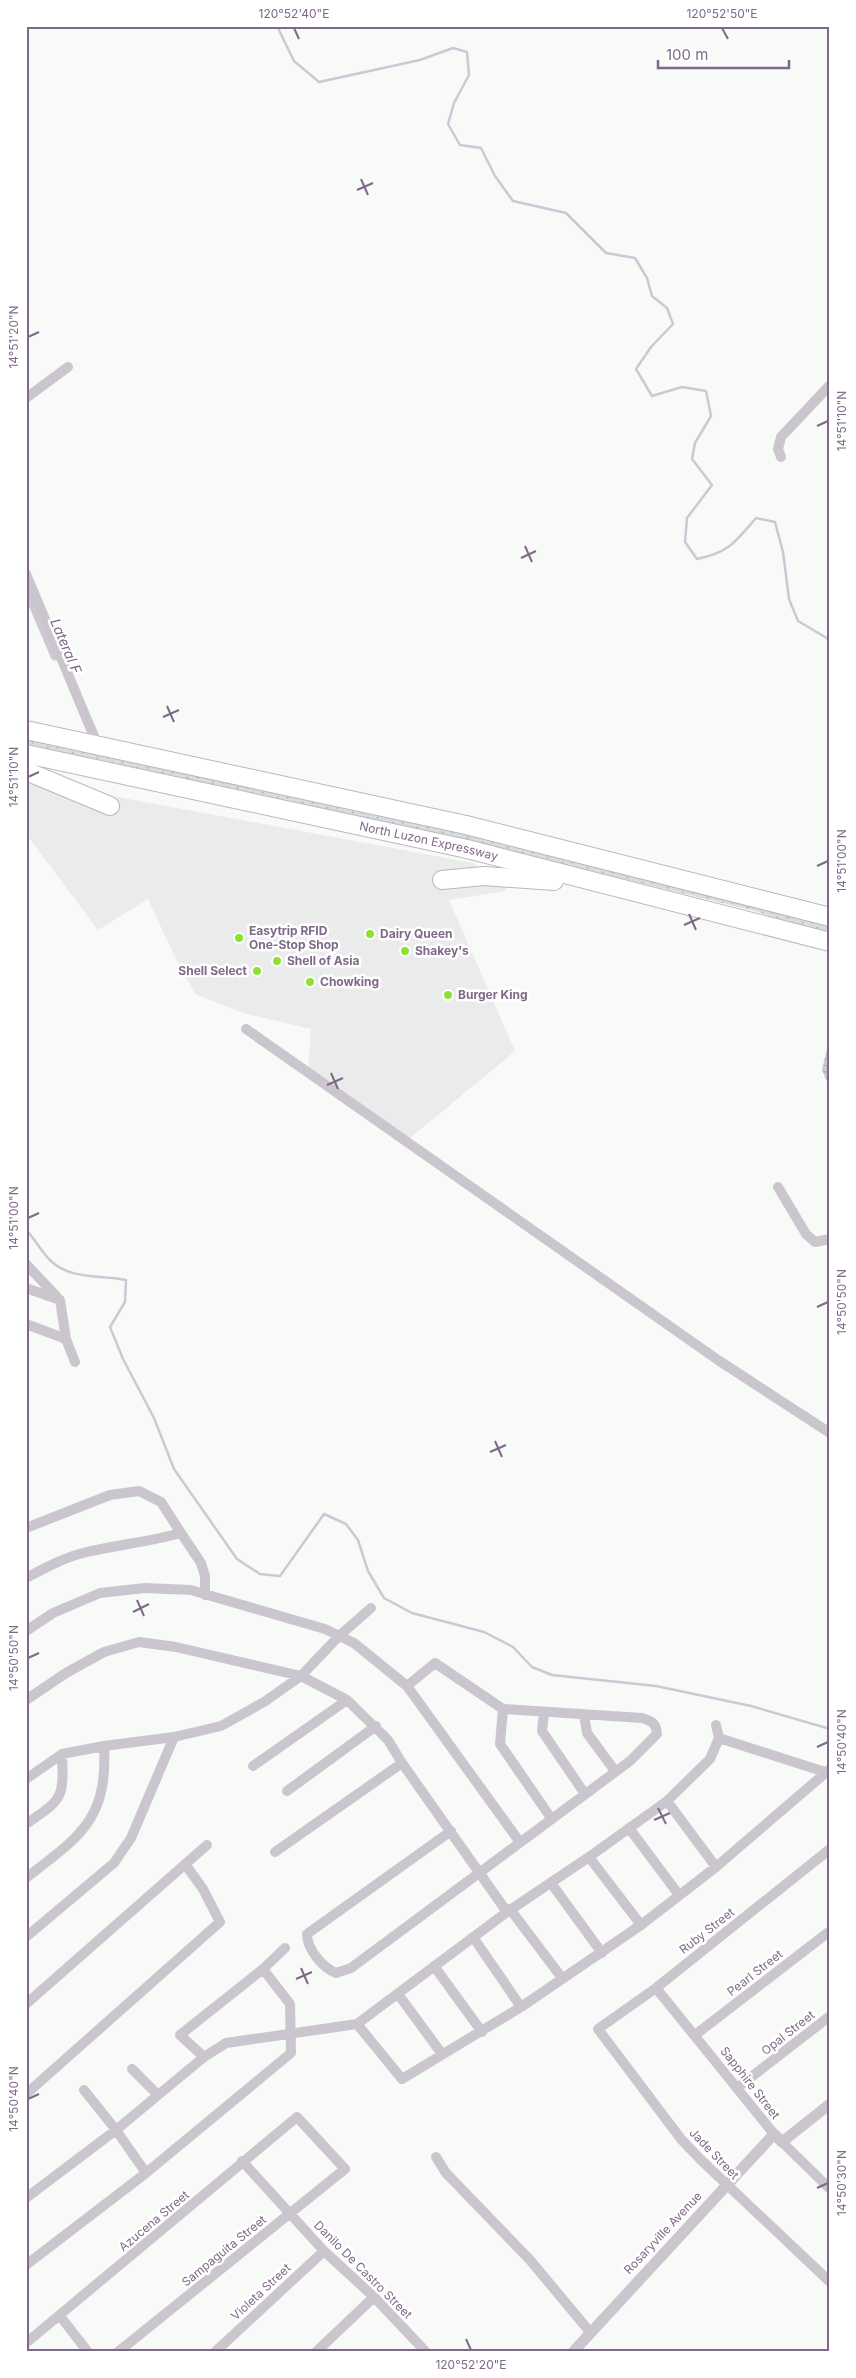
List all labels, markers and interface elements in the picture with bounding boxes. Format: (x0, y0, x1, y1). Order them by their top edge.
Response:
text: 120°52'40"E (259, 6, 329, 21)
text: 120°52'50"E (686, 6, 758, 21)
scale bar (658, 38, 790, 70)
text: 100 m (666, 45, 708, 64)
text: 14°51'20"N (6, 305, 21, 369)
text: 14°51'10"N (834, 391, 849, 451)
water label: Lateral F (47, 616, 86, 677)
text: 14°51'10"N (6, 747, 21, 807)
street label: North Luzon Expressway (358, 818, 500, 864)
text: 14°51'00"N (834, 829, 849, 893)
place label: Easytrip RFID One-Stop Shop (249, 923, 339, 952)
place label: Dairy Queen (380, 926, 453, 941)
marker: Dairy Queen (364, 928, 376, 940)
marker: Easytrip RFID One-Stop Shop (233, 932, 245, 944)
place label: Shakey's (415, 943, 469, 958)
marker: Shakey's (399, 945, 411, 957)
place label: Shell of Asia (287, 953, 360, 968)
marker: Shell of Asia (271, 955, 283, 967)
place label: Shell Select (178, 963, 248, 978)
marker: Shell Select (251, 965, 263, 977)
place label: Chowking (320, 974, 379, 989)
marker: Chowking (304, 976, 316, 988)
place label: Burger King (458, 987, 528, 1002)
marker: Burger King (442, 989, 454, 1001)
text: 14°51'00"N (6, 1186, 21, 1250)
text: 14°50'50"N (834, 1269, 849, 1335)
text: 14°50'50"N (6, 1625, 21, 1691)
text: 14°50'40"N (834, 1709, 849, 1775)
street label: Ruby Street (676, 1904, 737, 1957)
street label: Pearl Street (724, 1946, 785, 1999)
street label: Opal Street (758, 2007, 817, 2058)
street label: Sapphire Street (717, 2044, 783, 2122)
text: 14°50'40"N (6, 2066, 21, 2132)
street label: Jade Street (686, 2125, 742, 2182)
text: 14°50'30"N (834, 2150, 849, 2216)
street label: Azucena Street (116, 2187, 192, 2254)
street label: Rosaryville Avenue (621, 2188, 705, 2277)
street label: Sampaguita Street (178, 2212, 269, 2289)
street label: Danilo De Castro Street (311, 2218, 416, 2322)
street label: Violeta Street (228, 2260, 294, 2323)
text: 120°52'20"E (435, 2357, 507, 2372)

